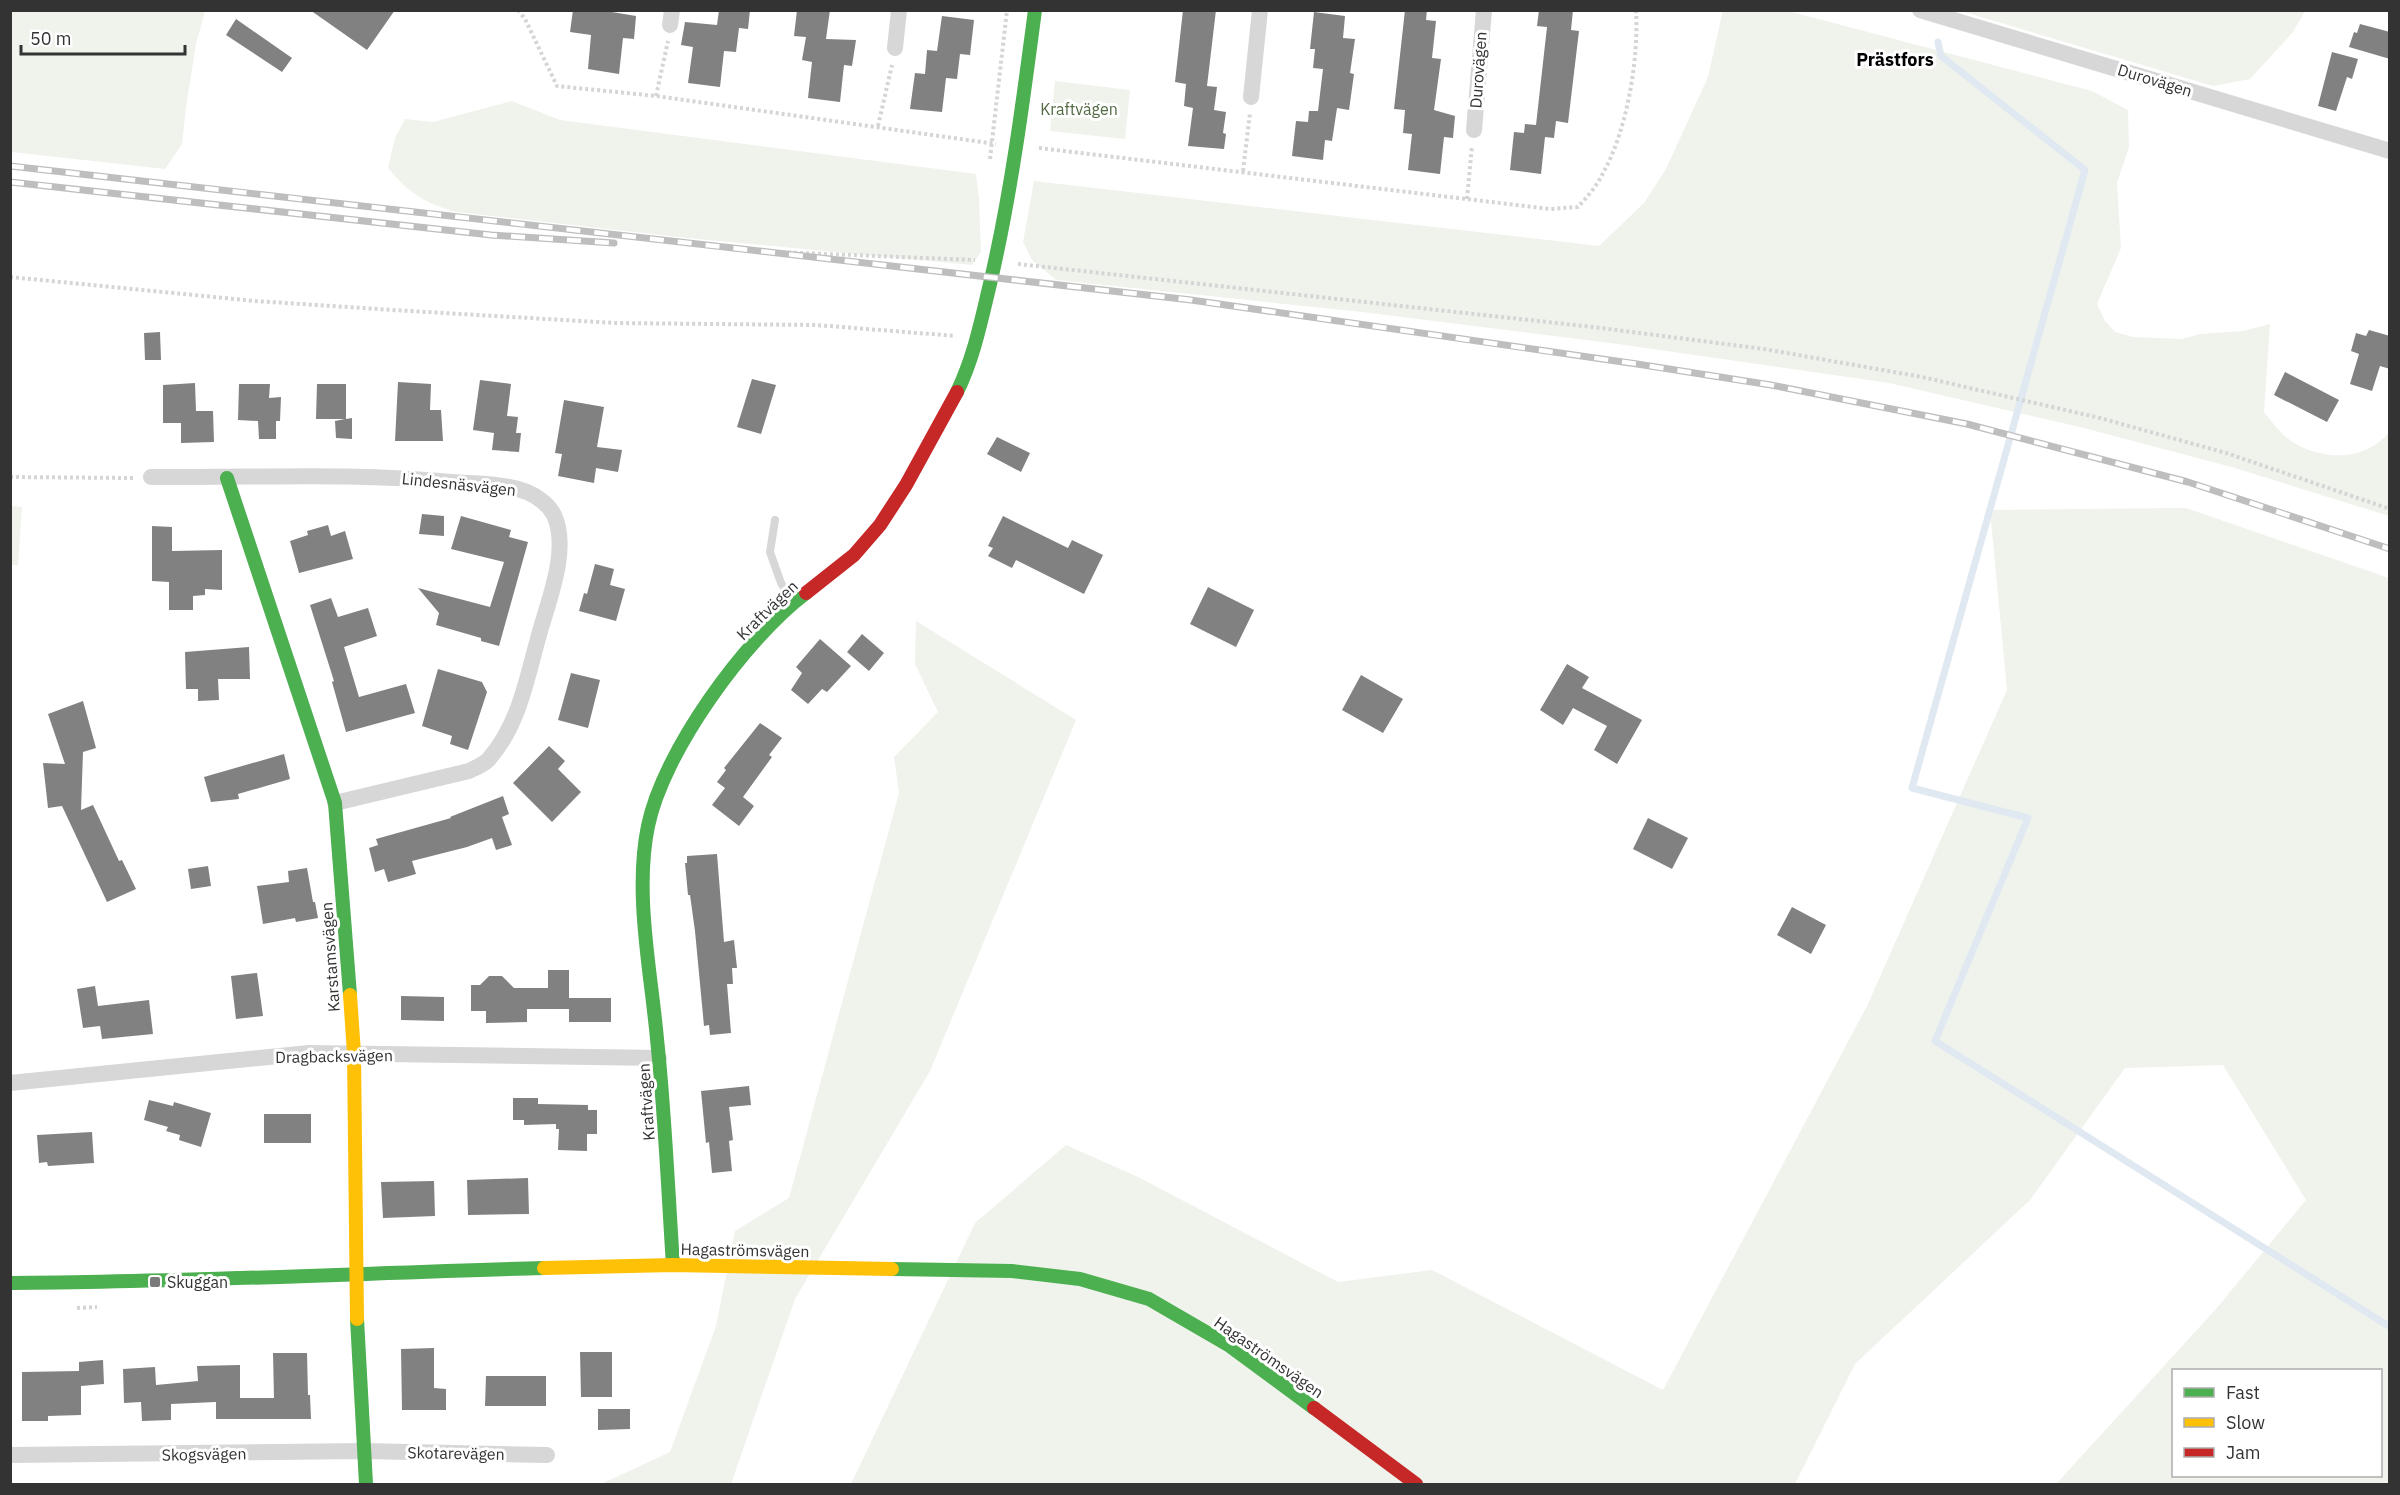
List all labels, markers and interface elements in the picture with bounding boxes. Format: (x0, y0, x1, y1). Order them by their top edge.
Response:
scale bar (21, 18, 184, 56)
text: 50 m (30, 27, 72, 50)
street label: Durovägen (1465, 31, 1491, 109)
district label: Prästfors (1856, 48, 1934, 71)
street label: Durovägen (2115, 59, 2195, 101)
park label: Kraftvägen (1040, 99, 1118, 119)
street label: Lindesnäsvägen (401, 468, 517, 500)
street label: Kraftvägen (732, 576, 802, 644)
street label: Karstamsvägen (316, 901, 344, 1013)
street label: Dragbacksvägen (275, 1045, 393, 1067)
street label: Kraftvägen (633, 1063, 659, 1141)
street label: Hagaströmsvägen (680, 1239, 810, 1261)
place label: Skuggan (167, 1272, 228, 1292)
marker: Skuggan (148, 1275, 162, 1289)
street label: Hagaströmsvägen (1210, 1312, 1328, 1402)
legend (2172, 1369, 2382, 1477)
text: Fast (2226, 1381, 2260, 1404)
text: Slow (2226, 1411, 2265, 1434)
text: Jam (2226, 1441, 2261, 1464)
street label: Skotarevägen (407, 1442, 505, 1464)
street label: Skogsvägen (161, 1443, 247, 1465)

